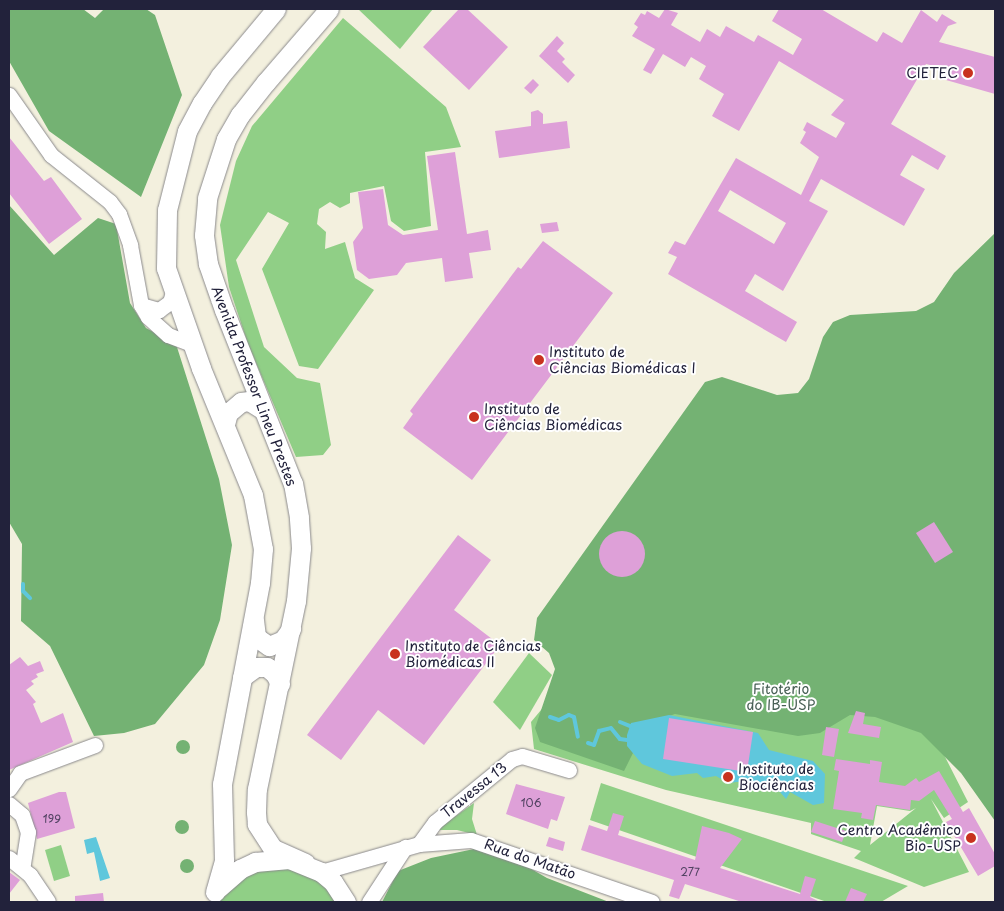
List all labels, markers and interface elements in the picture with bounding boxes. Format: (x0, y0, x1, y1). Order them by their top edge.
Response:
place label: CIETEC (906, 65, 958, 81)
marker: CIETEC (962, 67, 974, 79)
street label: Avenida Professor Lineu Prestes (208, 284, 300, 488)
place label: Instituto de Ciências Biomédicas I (549, 344, 696, 377)
marker: Instituto de Ciências Biomédicas I (533, 354, 545, 366)
place label: Instituto de Ciências Biomédicas (484, 401, 623, 434)
marker: Instituto de Ciências Biomédicas (468, 411, 480, 423)
place label: Instituto de Ciências Biomédicas II (405, 638, 543, 670)
marker: Instituto de Ciências Biomédicas II (389, 648, 401, 660)
park label: Fitotério do IB-USP (747, 681, 815, 714)
street label: Travessa 13 (438, 758, 510, 822)
place label: Instituto de Biociências (738, 761, 814, 794)
marker: Instituto de Biociências (722, 771, 734, 783)
house number: 106 (521, 796, 541, 810)
house number: 199 (43, 812, 61, 826)
place label: Centro Acadêmico Bio-USP (837, 822, 961, 854)
marker: Centro Acadêmico Bio-USP (965, 832, 977, 844)
street label: Rua do Matão (482, 836, 578, 882)
house number: 277 (680, 865, 700, 879)

